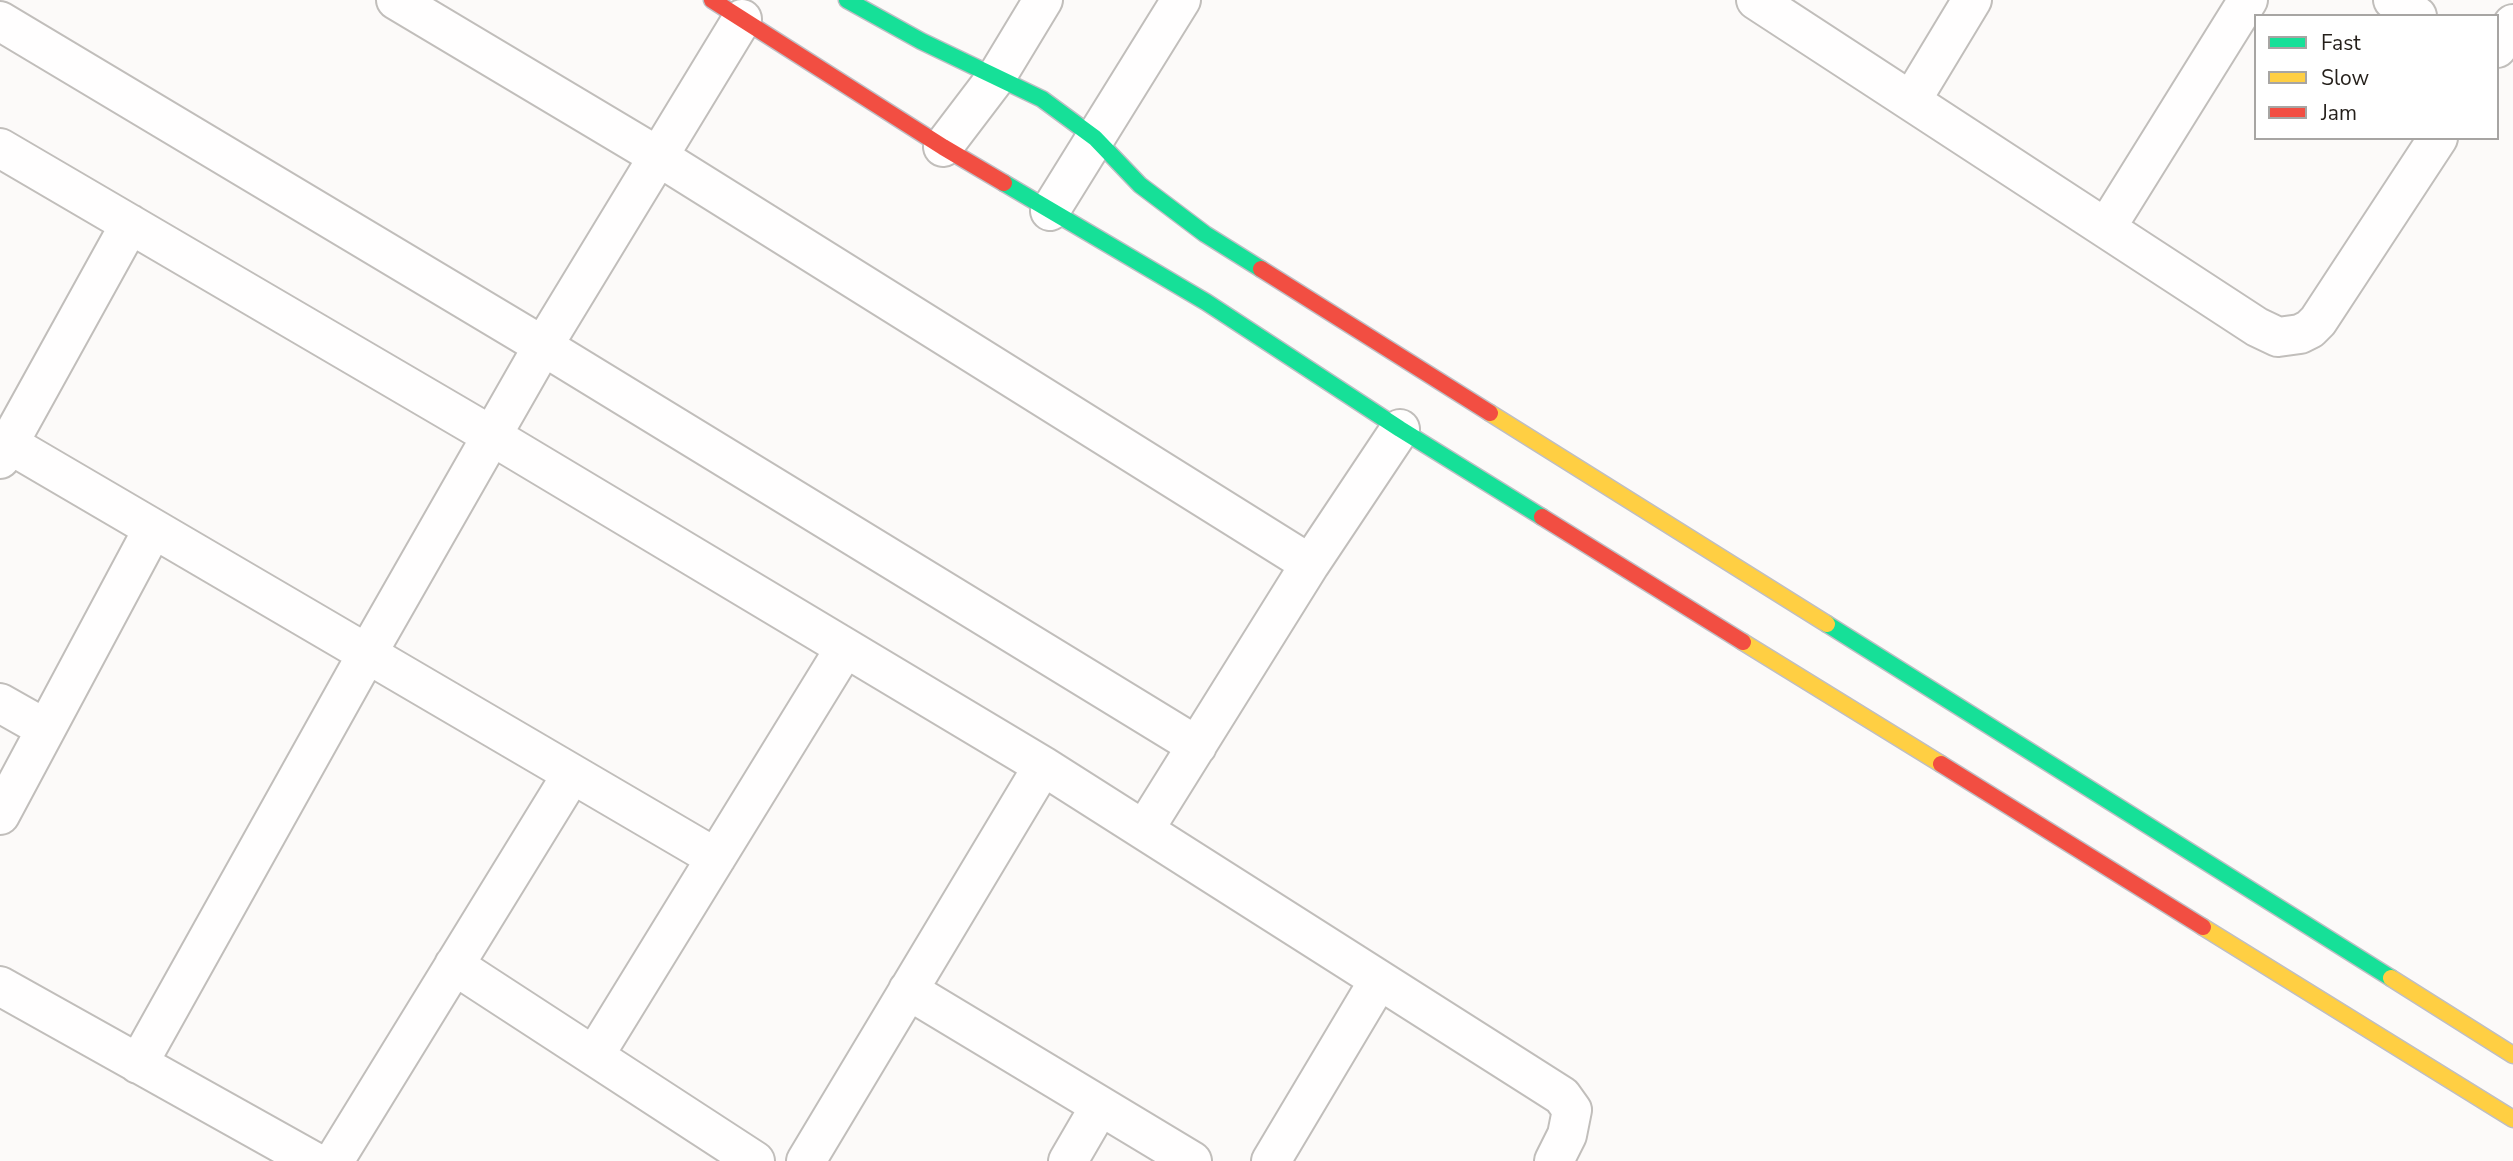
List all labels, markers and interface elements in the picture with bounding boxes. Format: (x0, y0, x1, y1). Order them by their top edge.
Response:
legend (2254, 14, 2499, 140)
text: Fast (2321, 29, 2361, 57)
text: Slow (2321, 64, 2369, 92)
text: Jam (2321, 99, 2357, 127)

